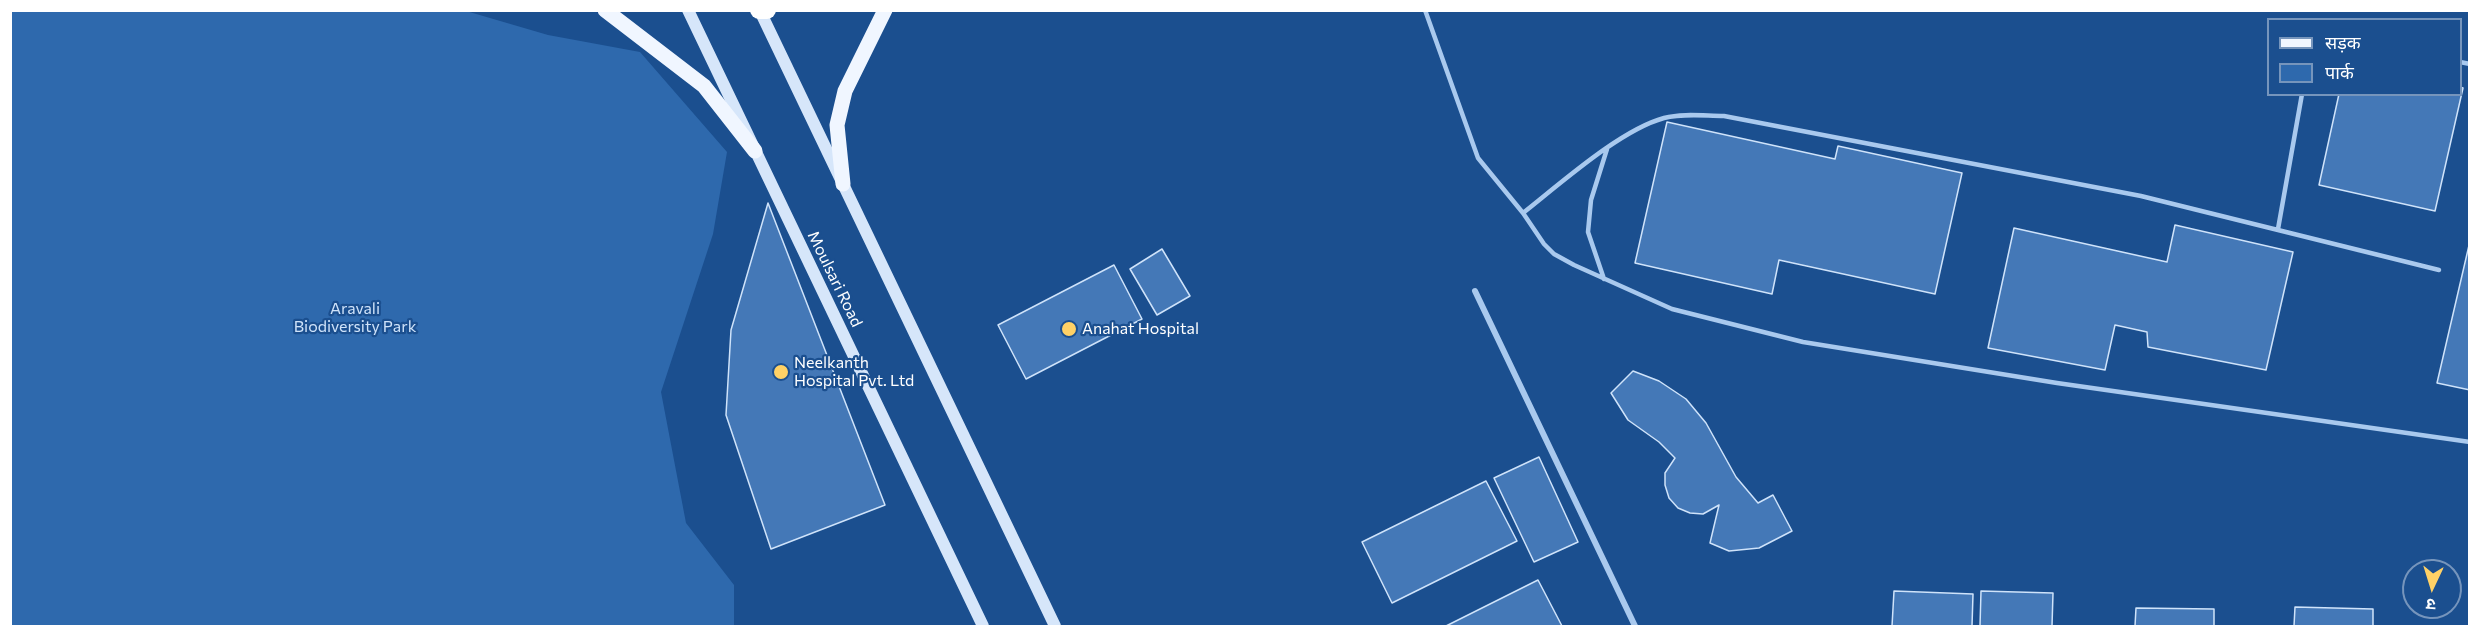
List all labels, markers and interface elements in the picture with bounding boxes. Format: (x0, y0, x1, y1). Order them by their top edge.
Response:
legend (2267, 18, 2462, 96)
text: सड़क (2325, 31, 2361, 53)
text: पार्क (2325, 61, 2354, 83)
street label: Moulsari Road (803, 228, 867, 330)
park label: Aravali Biodiversity Park (294, 299, 416, 337)
place label: Anahat Hospital (1082, 319, 1199, 339)
marker: Anahat Hospital (1060, 320, 1078, 338)
place label: Neelkanth Hospital Pvt. Ltd (794, 353, 914, 391)
marker: Neelkanth Hospital Pvt. Ltd (772, 363, 790, 381)
north arrow (2402, 559, 2462, 619)
text: उ (2426, 596, 2436, 615)

